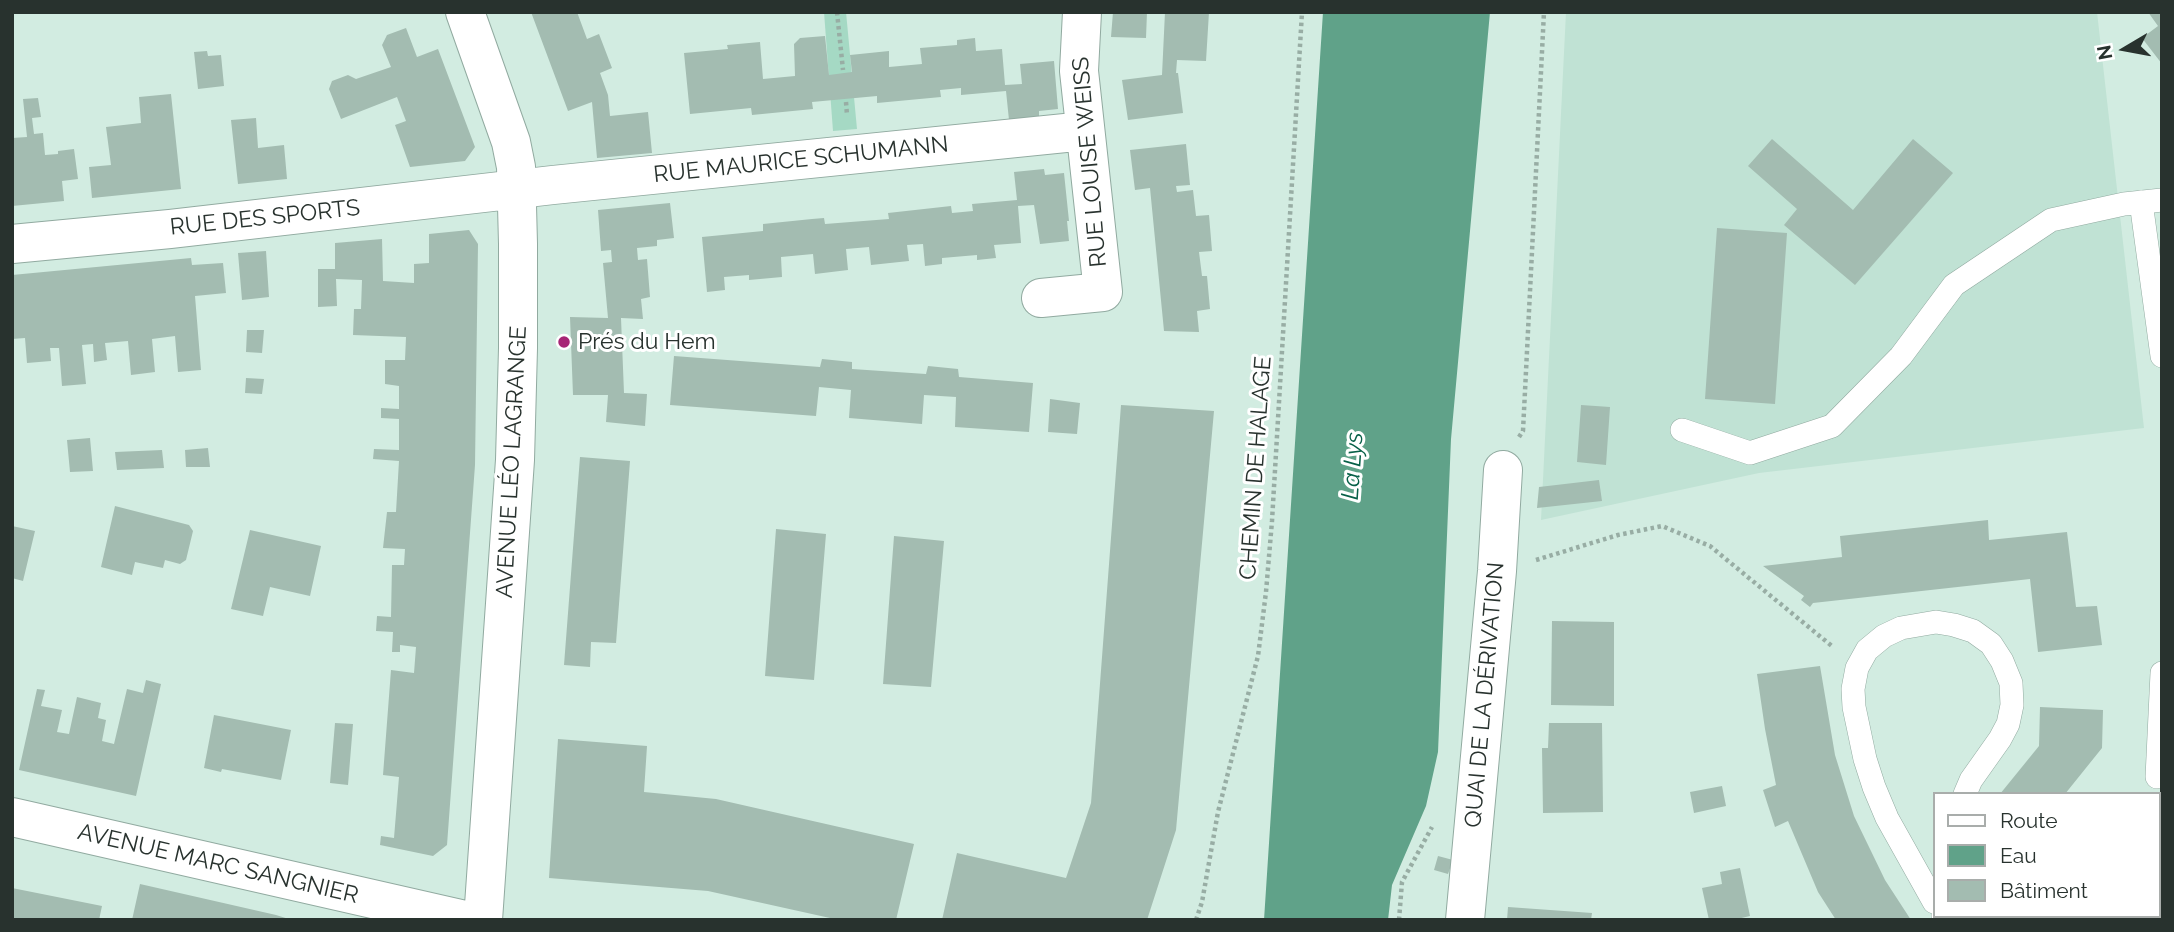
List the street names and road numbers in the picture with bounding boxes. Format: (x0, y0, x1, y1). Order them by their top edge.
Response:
street label: RUE LOUISE WEISS (1067, 56, 1113, 268)
street label: RUE MAURICE SCHUMANN (652, 131, 950, 189)
street label: RUE DES SPORTS (169, 194, 361, 242)
street label: AVENUE LÉO LAGRANGE (491, 325, 533, 599)
street label: CHEMIN DE HALAGE (1234, 355, 1278, 581)
street label: QUAI DE LA DÉRIVATION (1460, 561, 1510, 829)
street label: AVENUE MARC SANGNIER (75, 818, 361, 910)

